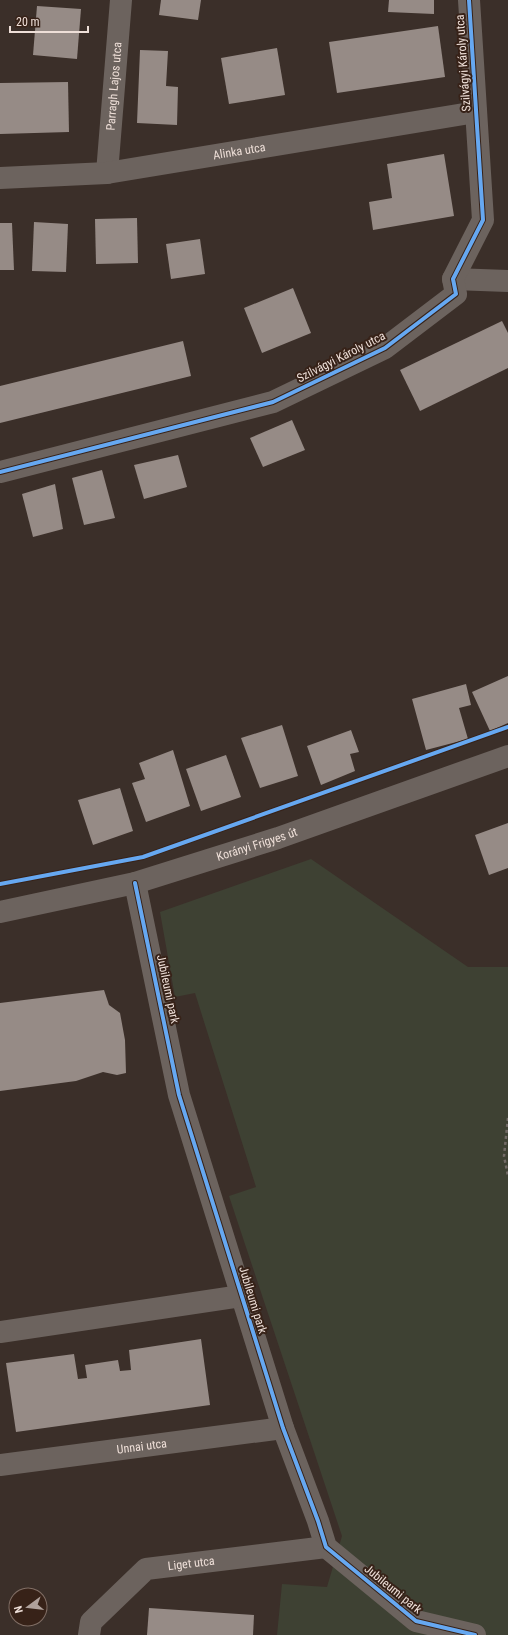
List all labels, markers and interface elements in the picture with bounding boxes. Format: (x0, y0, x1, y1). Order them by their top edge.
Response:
scale bar (10, 8, 88, 34)
street label: Szilvágyi Károly utca (453, 14, 473, 112)
text: 20 m (16, 15, 40, 29)
street label: Parragh Lajos utca (103, 41, 125, 131)
street label: Alinka utca (212, 140, 267, 162)
street label: Szilvágyi Károly utca (295, 329, 388, 385)
street label: Korányi Frigyes út (215, 825, 300, 864)
street label: Jubileumi park (154, 953, 182, 1025)
street label: Jubileumi park (236, 1265, 270, 1336)
street label: Unnai utca (116, 1436, 168, 1457)
street label: Liget utca (167, 1554, 216, 1573)
street label: Jubileumi park (361, 1562, 425, 1617)
north arrow (8, 1587, 48, 1627)
text: N (12, 1604, 26, 1614)

